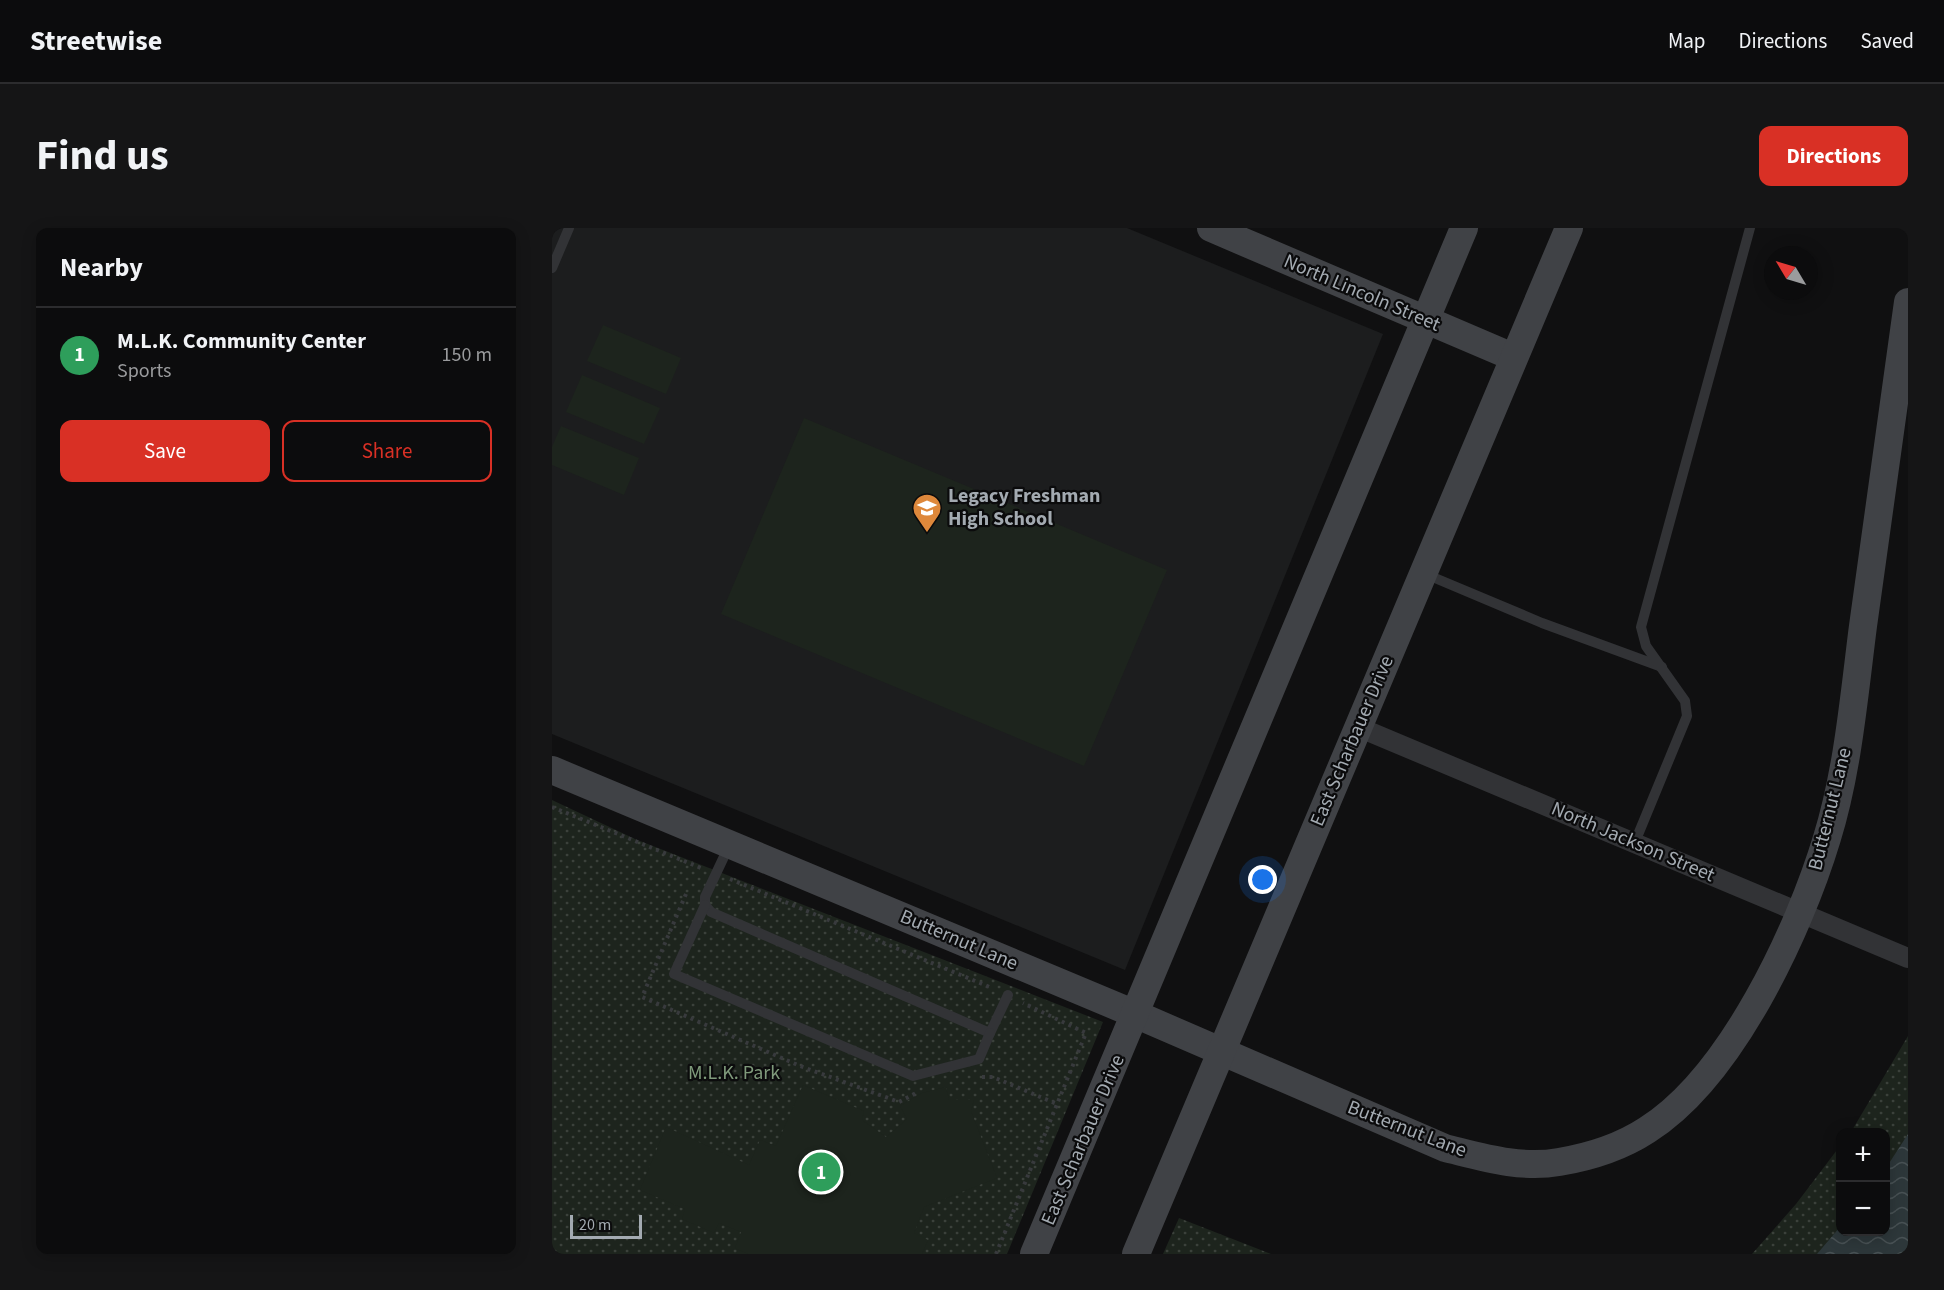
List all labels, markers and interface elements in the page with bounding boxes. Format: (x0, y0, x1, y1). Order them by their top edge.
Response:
text: Streetwise (30, 21, 162, 61)
text: Map (1668, 26, 1706, 56)
text: Directions (1739, 26, 1827, 56)
text: Saved (1860, 26, 1914, 56)
text: Find us (36, 126, 169, 186)
button: Directions (1759, 126, 1908, 186)
north arrow (1764, 246, 1818, 300)
street label: North Lincoln Street (1279, 247, 1445, 339)
text: Nearby (60, 249, 143, 286)
text: M.L.K. Community Center (117, 325, 366, 357)
text: 1 (74, 341, 85, 369)
text: 150 m (442, 341, 492, 369)
text: Sports (117, 357, 172, 385)
button: Save (60, 420, 270, 482)
button: Share (282, 420, 492, 482)
place label: Legacy Freshman High School (948, 482, 1101, 533)
school or university icon: Legacy Freshman High School (911, 492, 943, 534)
street label: East Scharbauer Drive (1303, 651, 1401, 831)
street label: Butternut Lane (1801, 745, 1859, 873)
street label: North Jackson Street (1547, 795, 1719, 889)
your location (1248, 865, 1277, 894)
street label: Butternut Lane (896, 903, 1022, 977)
street label: East Scharbauer Drive (1034, 1050, 1132, 1230)
park label: M.L.K. Park (688, 1059, 780, 1087)
street label: Butternut Lane (1343, 1093, 1471, 1165)
map controls (1836, 1128, 1890, 1236)
button: + (1836, 1128, 1890, 1182)
pin: 1 (802, 1150, 840, 1194)
button: − (1836, 1182, 1890, 1236)
scale bar (570, 1212, 642, 1240)
text: 20 m (579, 1214, 611, 1236)

